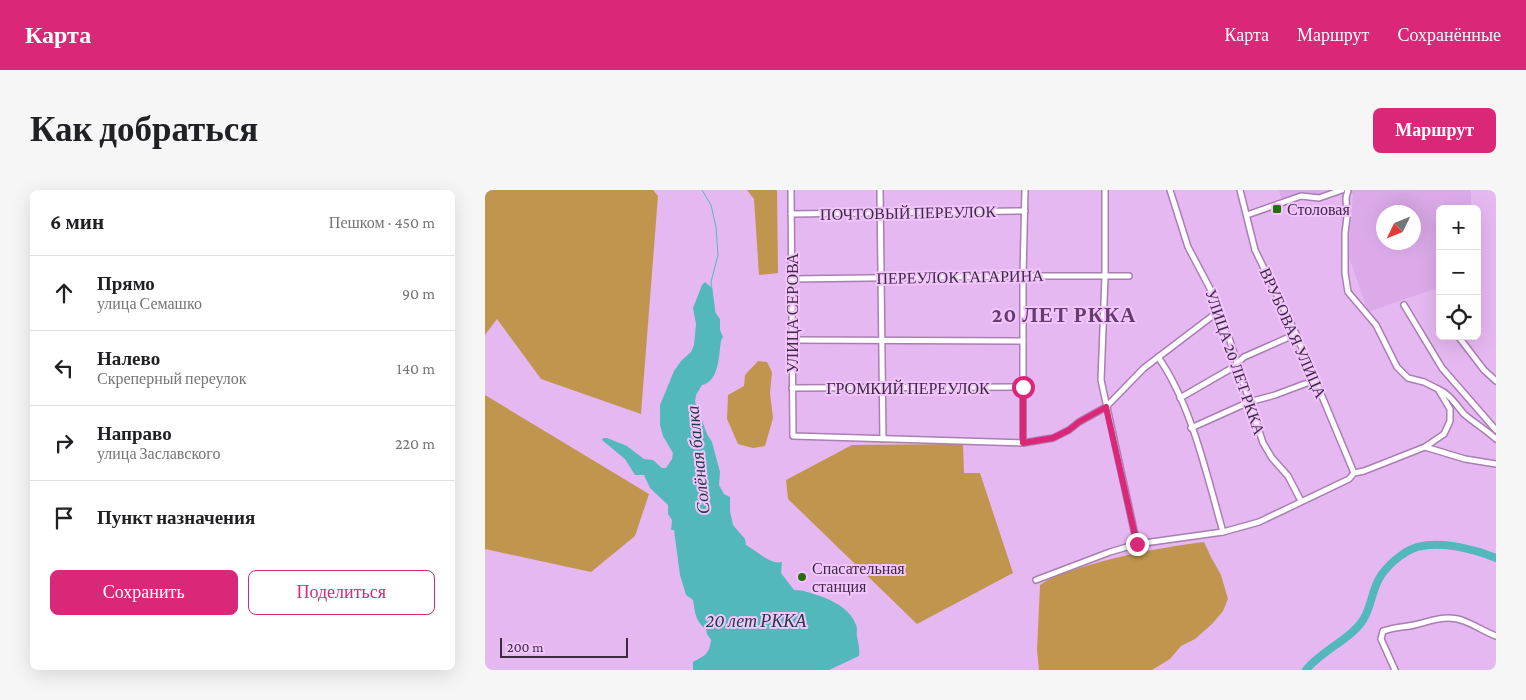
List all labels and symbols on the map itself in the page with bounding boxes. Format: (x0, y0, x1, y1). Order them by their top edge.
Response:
place label: Столовая (1287, 201, 1350, 218)
street label: ПОЧТОВЫЙ ПЕРЕУЛОК (820, 202, 996, 223)
marker: Столовая (1271, 203, 1283, 215)
north arrow (1376, 205, 1421, 250)
street label: УЛИЦА СЕРОВА (784, 252, 802, 373)
street label: ВРУБОВАЯ УЛИЦА (1256, 265, 1330, 402)
street label: ПЕРЕУЛОК ГАГАРИНА (876, 267, 1044, 287)
street label: УЛИЦА 20 ЛЕТ РККА (1201, 287, 1268, 438)
district label: 20 ЛЕТ РККА (992, 303, 1136, 327)
route start (1012, 376, 1035, 399)
street label: ГРОМКИЙ ПЕРЕУЛОК (826, 379, 990, 397)
water label: Солёная балка (682, 405, 714, 515)
route end (1126, 533, 1149, 556)
place label: Спасательная станция (812, 560, 905, 596)
marker: Спасательная станция (796, 571, 808, 583)
water label: 20 лет РККА (706, 611, 807, 631)
scale bar (500, 635, 627, 658)

